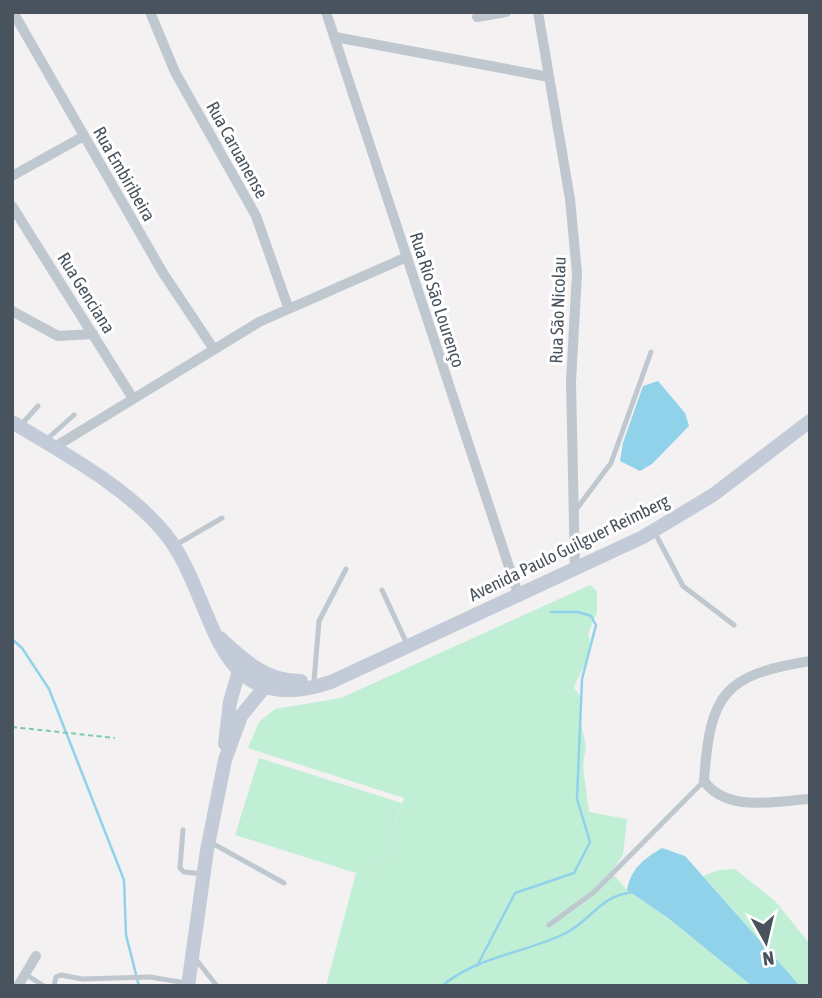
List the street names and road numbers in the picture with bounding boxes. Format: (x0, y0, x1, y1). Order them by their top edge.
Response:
street label: Rua Caruanense (202, 98, 273, 202)
street label: Rua Embiribeira (89, 123, 160, 225)
street label: Rua Rio São Lourenço (406, 230, 469, 370)
street label: Rua Genciana (53, 248, 120, 337)
street label: Rua São Nicolau (545, 256, 570, 364)
street label: Avenida Paulo Guilguer Reimberg (465, 490, 673, 605)

